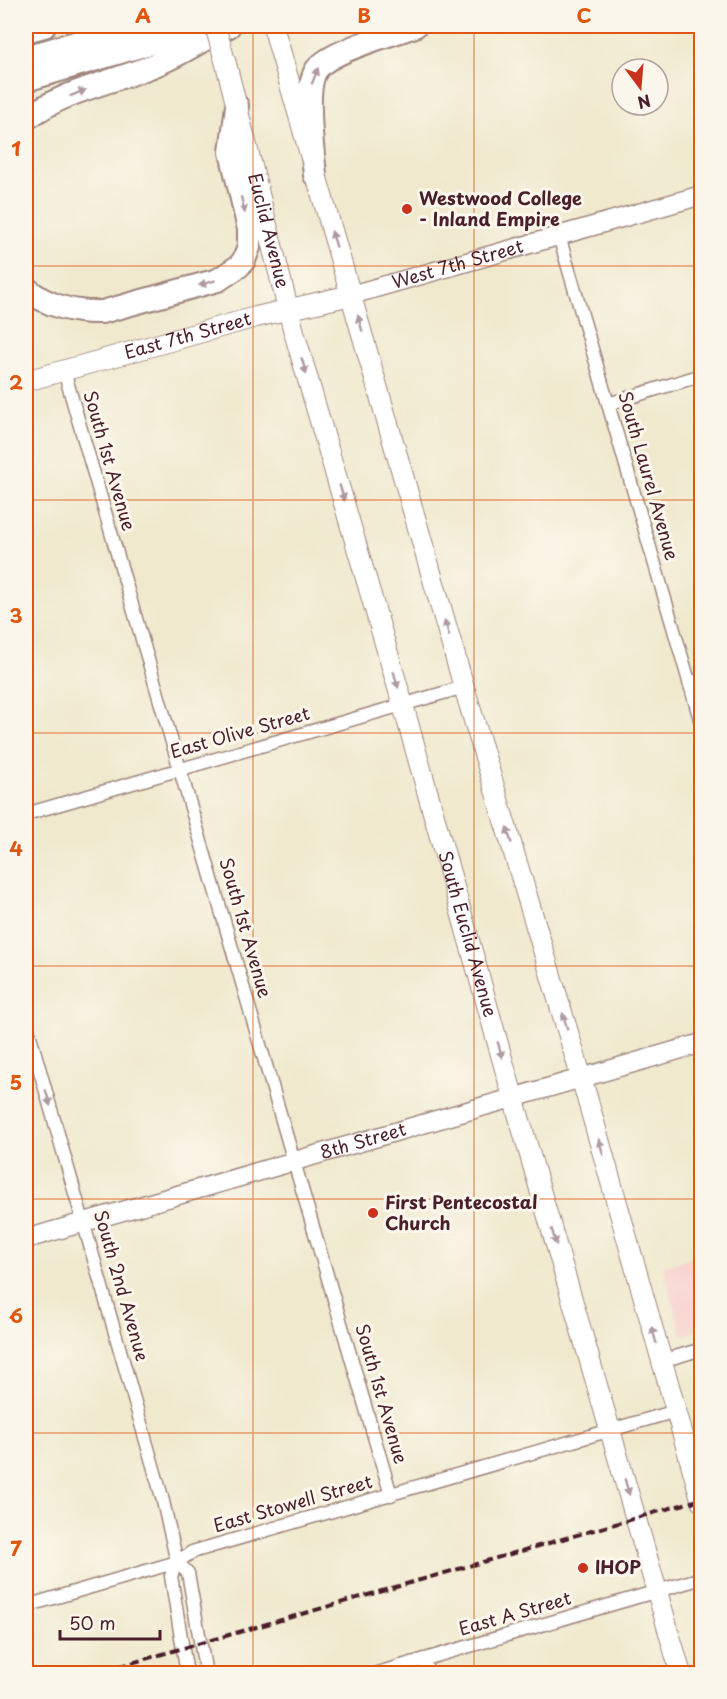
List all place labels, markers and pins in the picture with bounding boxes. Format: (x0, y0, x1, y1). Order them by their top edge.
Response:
place label: Westwood College - Inland Empire (419, 184, 582, 232)
marker: Westwood College - Inland Empire (400, 202, 414, 216)
place label: First Pentecostal Church (385, 1188, 538, 1236)
marker: First Pentecostal Church (366, 1206, 380, 1220)
place label: IHOP (595, 1553, 641, 1580)
marker: IHOP (576, 1561, 590, 1575)

